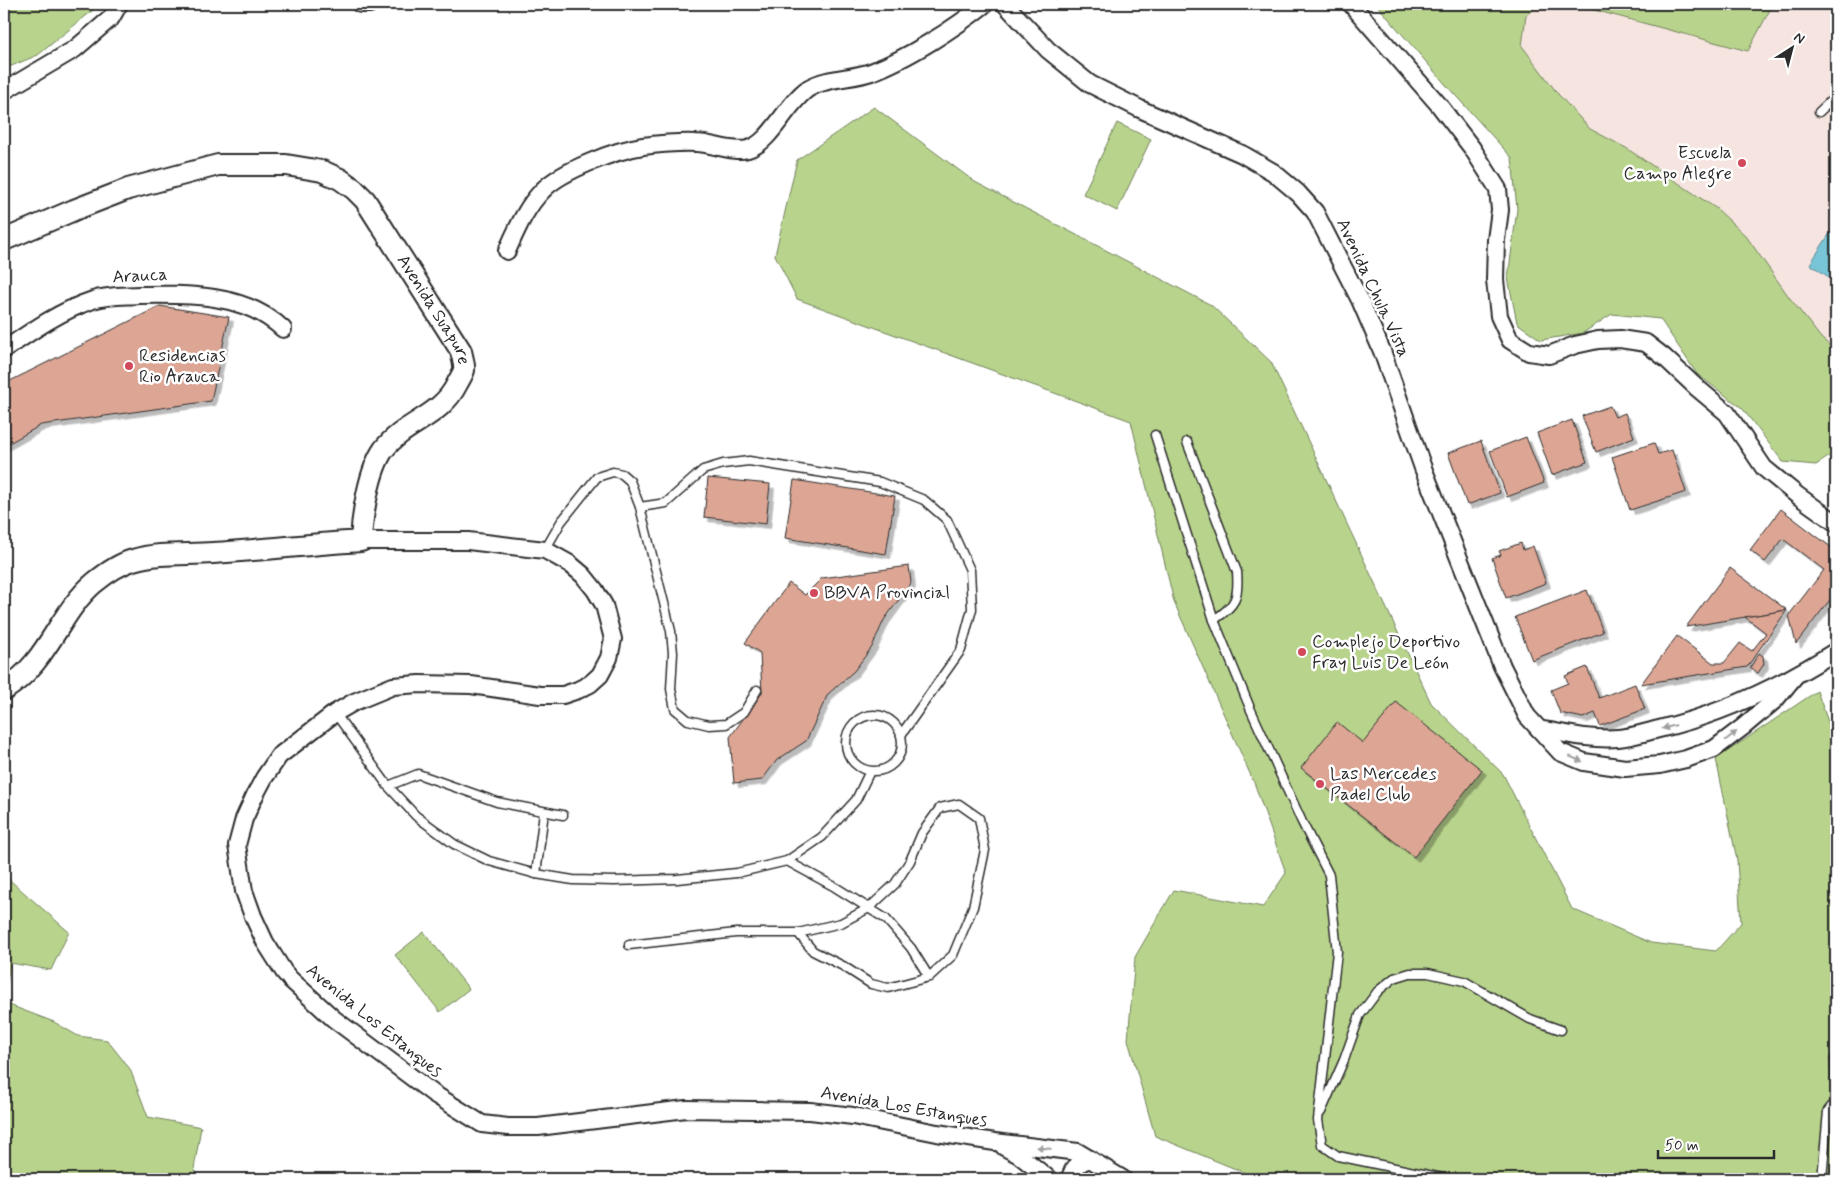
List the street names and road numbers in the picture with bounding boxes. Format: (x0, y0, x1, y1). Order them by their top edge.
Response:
street label: Avenida Chula Vista (1330, 215, 1416, 361)
street label: Avenida Suapure (391, 250, 476, 367)
street label: Arauca (112, 263, 168, 289)
street label: Avenida Los Estanques (301, 959, 447, 1083)
street label: Avenida Los Estanques (819, 1081, 989, 1133)

